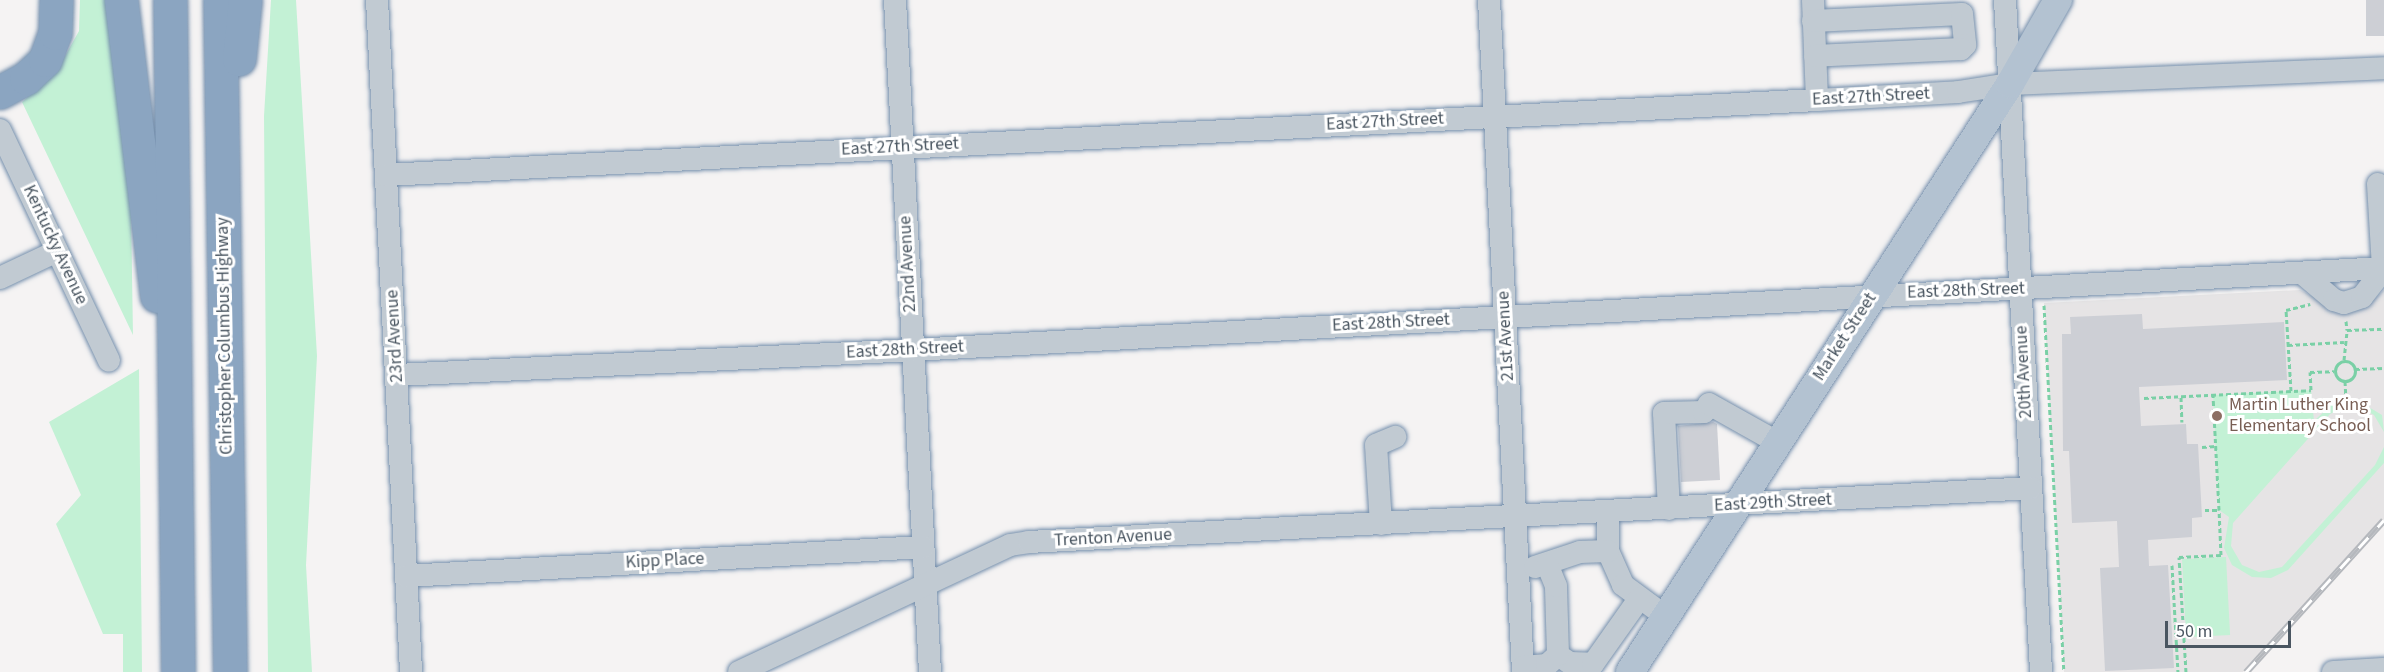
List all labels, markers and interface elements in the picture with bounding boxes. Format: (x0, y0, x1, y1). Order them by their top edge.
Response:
street label: East 27th Street (1812, 83, 1930, 111)
street label: East 27th Street (1326, 108, 1444, 136)
street label: East 27th Street (841, 133, 959, 161)
street label: Kentucky Avenue (18, 182, 92, 308)
street label: 22nd Avenue (895, 215, 921, 313)
street label: Christopher Columbus Highway (212, 217, 238, 455)
street label: East 28th Street (1907, 278, 2025, 304)
street label: 23rd Avenue (382, 289, 408, 383)
street label: Market Street (1809, 289, 1881, 385)
street label: 21st Avenue (1493, 290, 1519, 382)
street label: East 28th Street (1332, 309, 1450, 337)
street label: 20th Avenue (2011, 325, 2037, 419)
street label: East 28th Street (846, 336, 964, 364)
place label: Martin Luther King Elementary School (2229, 395, 2371, 438)
marker: Martin Luther King Elementary School (2210, 409, 2224, 423)
street label: East 29th Street (1714, 489, 1832, 517)
street label: Trenton Avenue (1053, 524, 1173, 552)
street label: Kipp Place (625, 548, 705, 574)
scale bar (2168, 609, 2294, 647)
text: 50 m (2176, 619, 2212, 644)

